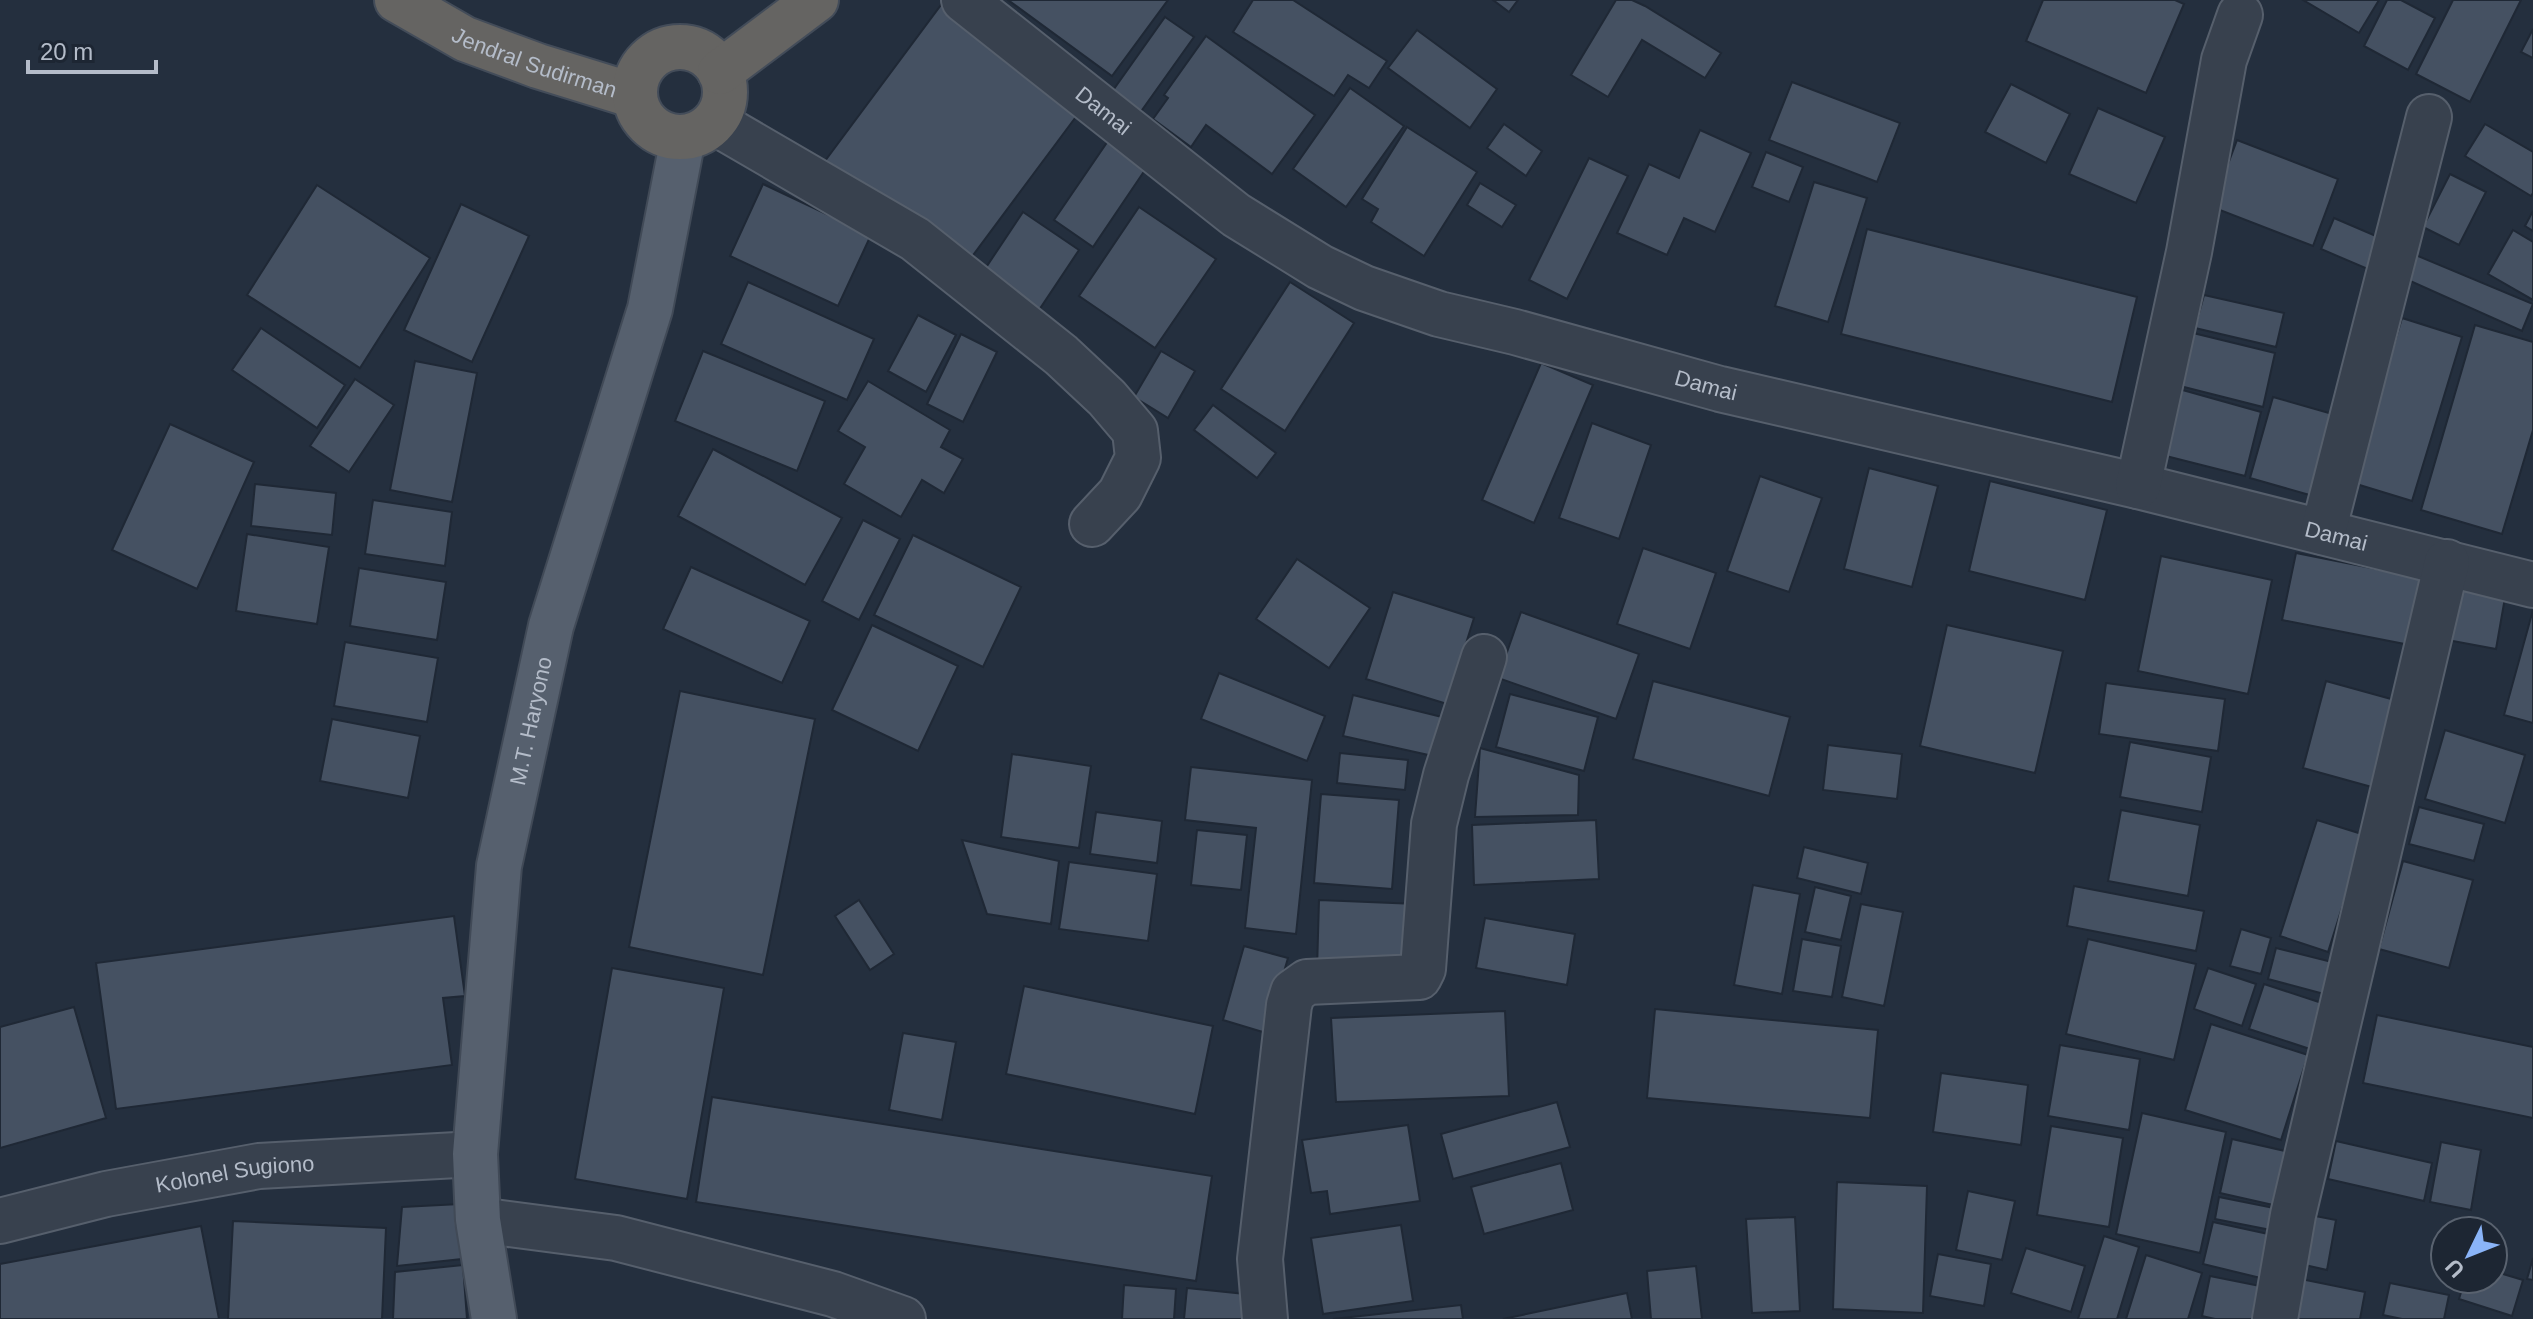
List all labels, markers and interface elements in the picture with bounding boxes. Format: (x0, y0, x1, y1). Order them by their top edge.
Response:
street label: Jendral Sudirman (448, 22, 620, 103)
scale bar (28, 24, 156, 74)
text: 20 m (40, 38, 93, 65)
street label: Damai (1071, 81, 1136, 140)
street label: Damai (1672, 365, 1740, 406)
street label: Damai (2302, 516, 2370, 556)
street label: M.T. Haryono (505, 654, 557, 787)
street label: Kolonel Sugiono (153, 1151, 315, 1198)
north arrow (2429, 1215, 2509, 1295)
text: U (2440, 1254, 2469, 1283)

